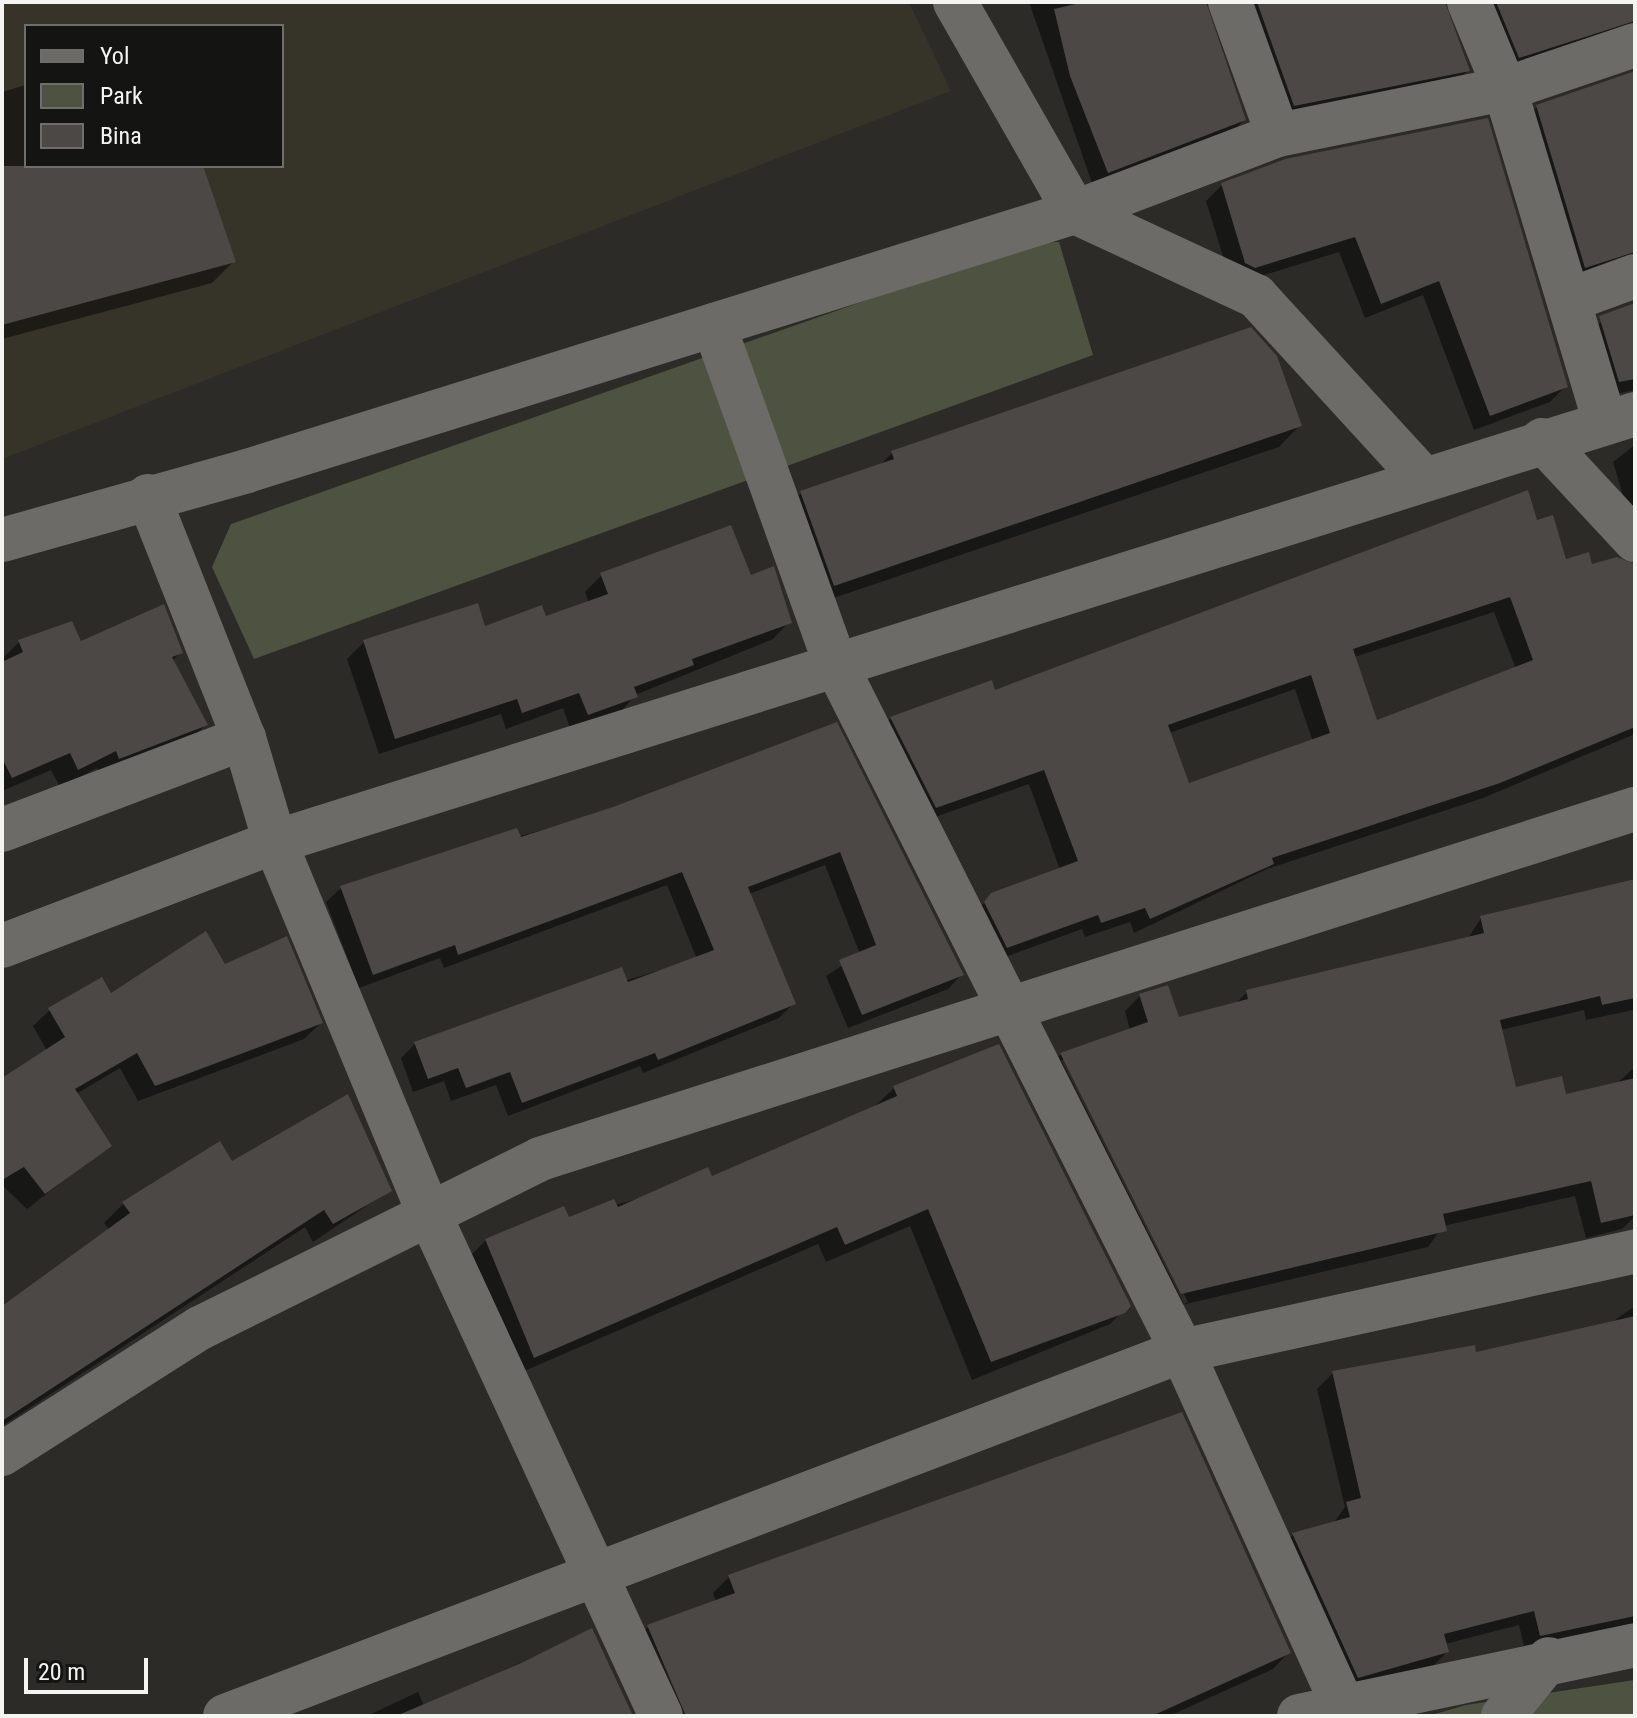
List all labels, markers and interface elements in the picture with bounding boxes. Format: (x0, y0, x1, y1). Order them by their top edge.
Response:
legend (24, 24, 284, 168)
text: Yol (100, 42, 129, 70)
text: Park (100, 82, 143, 110)
text: Bina (100, 122, 142, 150)
scale bar (28, 1642, 152, 1692)
text: 20 m (38, 1658, 85, 1686)

